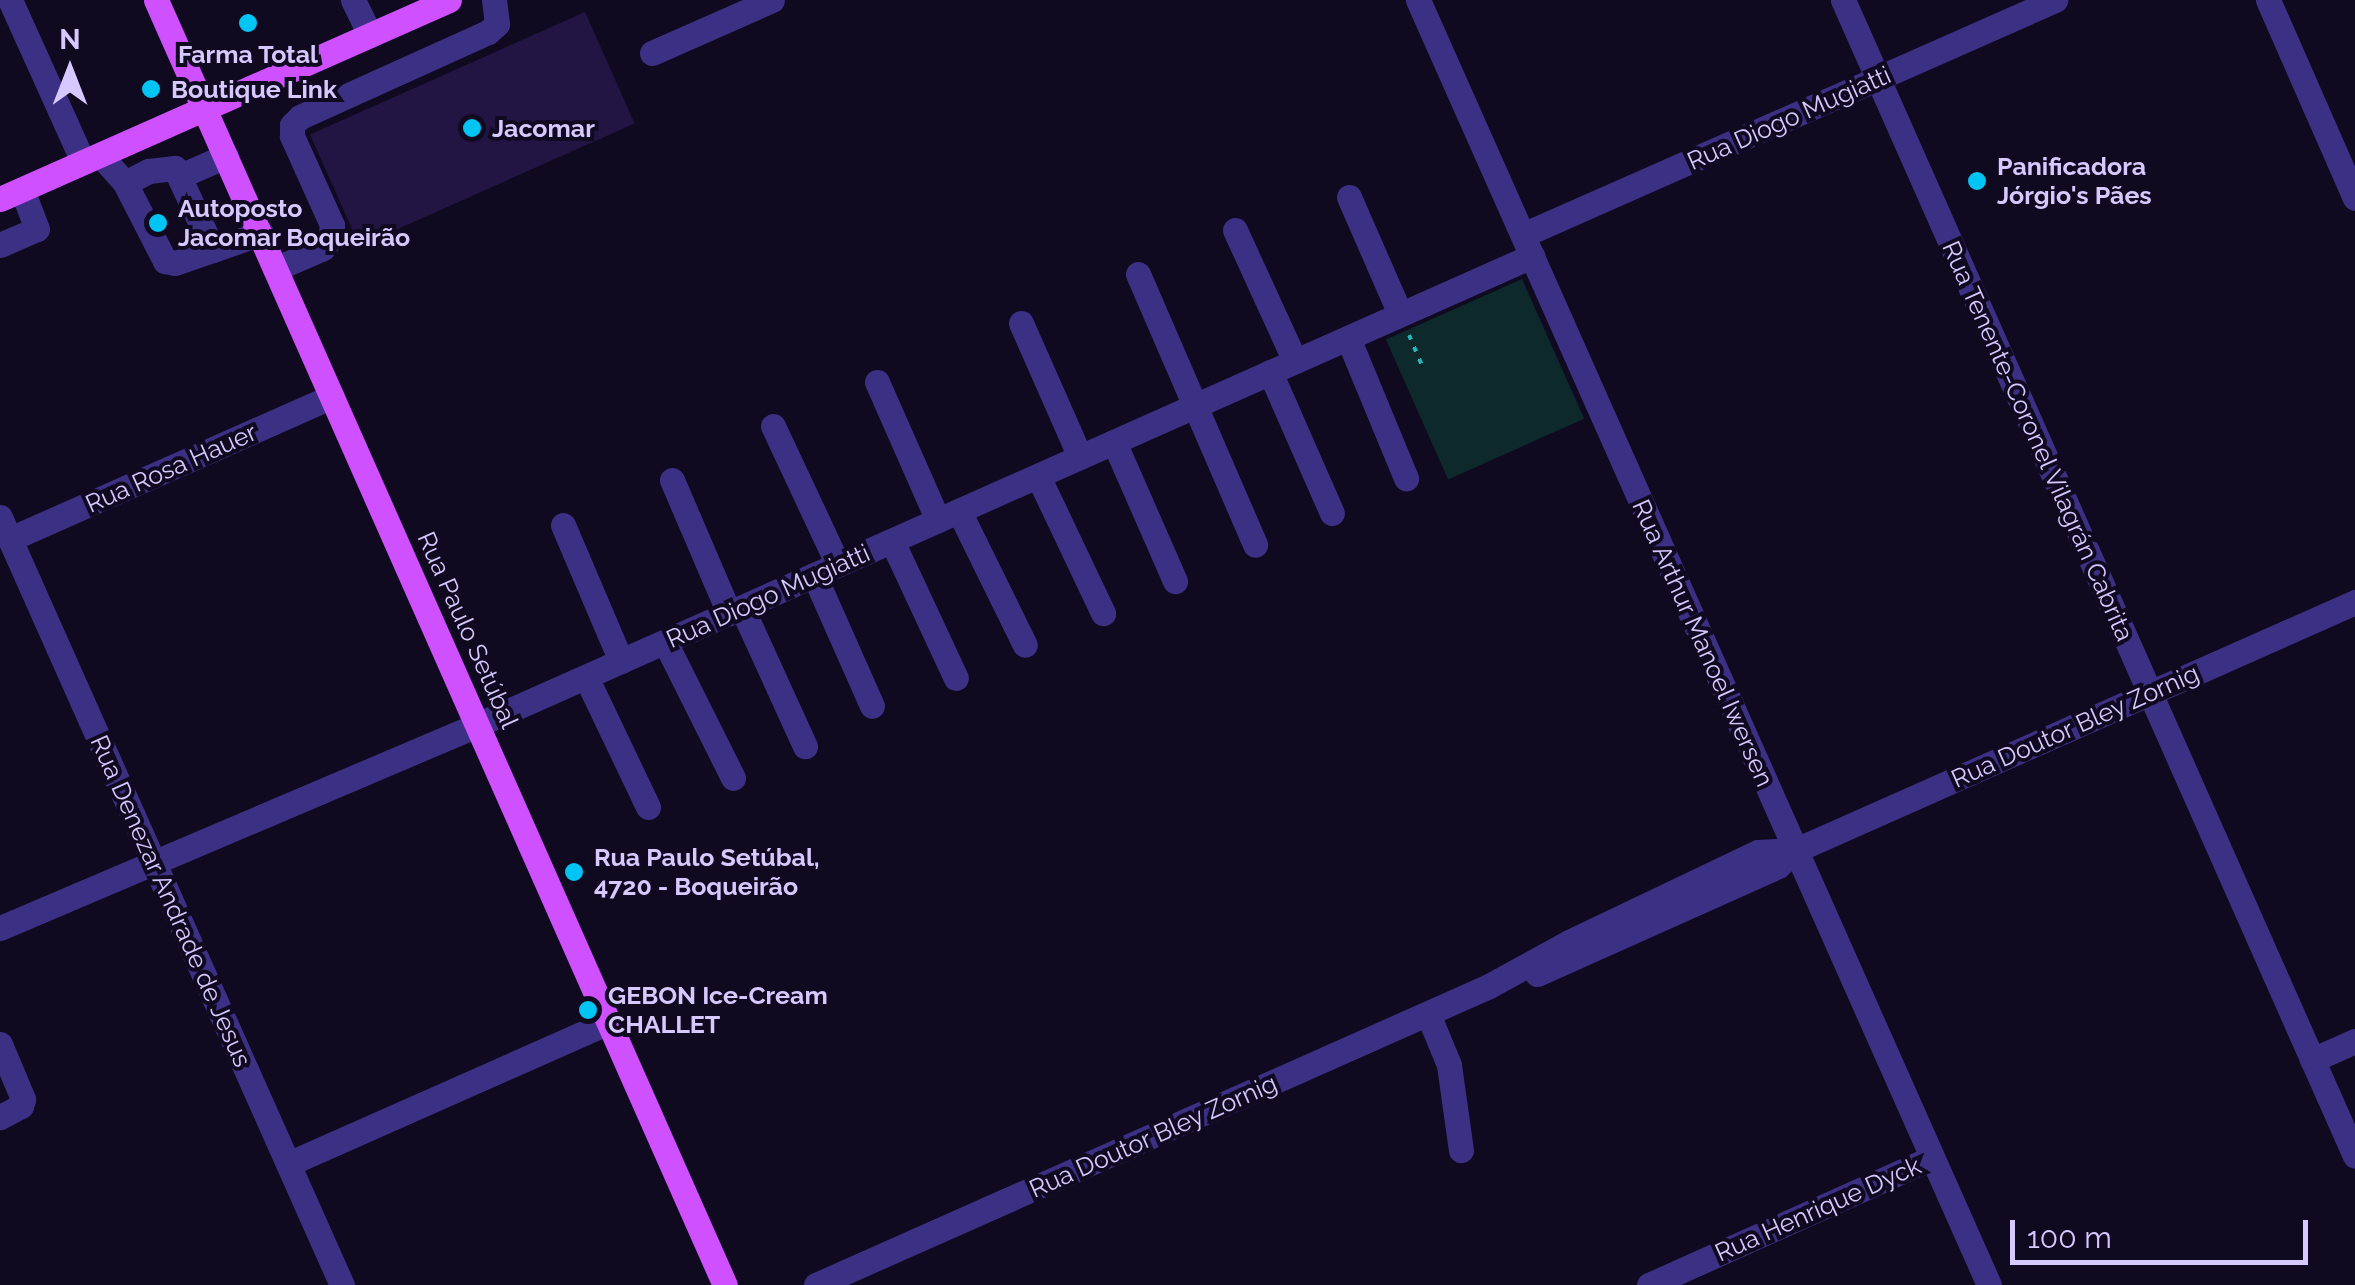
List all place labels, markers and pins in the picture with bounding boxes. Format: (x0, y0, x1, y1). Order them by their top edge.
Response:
marker: Farma Total (237, 12, 259, 34)
place label: Farma Total (178, 39, 318, 69)
place label: Boutique Link (171, 74, 337, 104)
marker: Boutique Link (140, 78, 162, 100)
place label: Jacomar (492, 113, 595, 143)
marker: Jacomar (461, 117, 483, 139)
place label: Panificadora Jórgio's Pães (1997, 152, 2152, 211)
marker: Panificadora Jórgio's Pães (1966, 170, 1988, 192)
place label: Autoposto Jacomar Boqueirão (178, 194, 411, 253)
marker: Autoposto Jacomar Boqueirão (147, 212, 169, 234)
place label: Rua Paulo Setúbal, 4720 - Boqueirão (594, 843, 820, 902)
marker: Rua Paulo Setúbal, 4720 - Boqueirão (563, 861, 585, 883)
place label: GEBON Ice-Cream CHALLET (608, 981, 828, 1040)
marker: GEBON Ice-Cream CHALLET (577, 999, 599, 1021)

